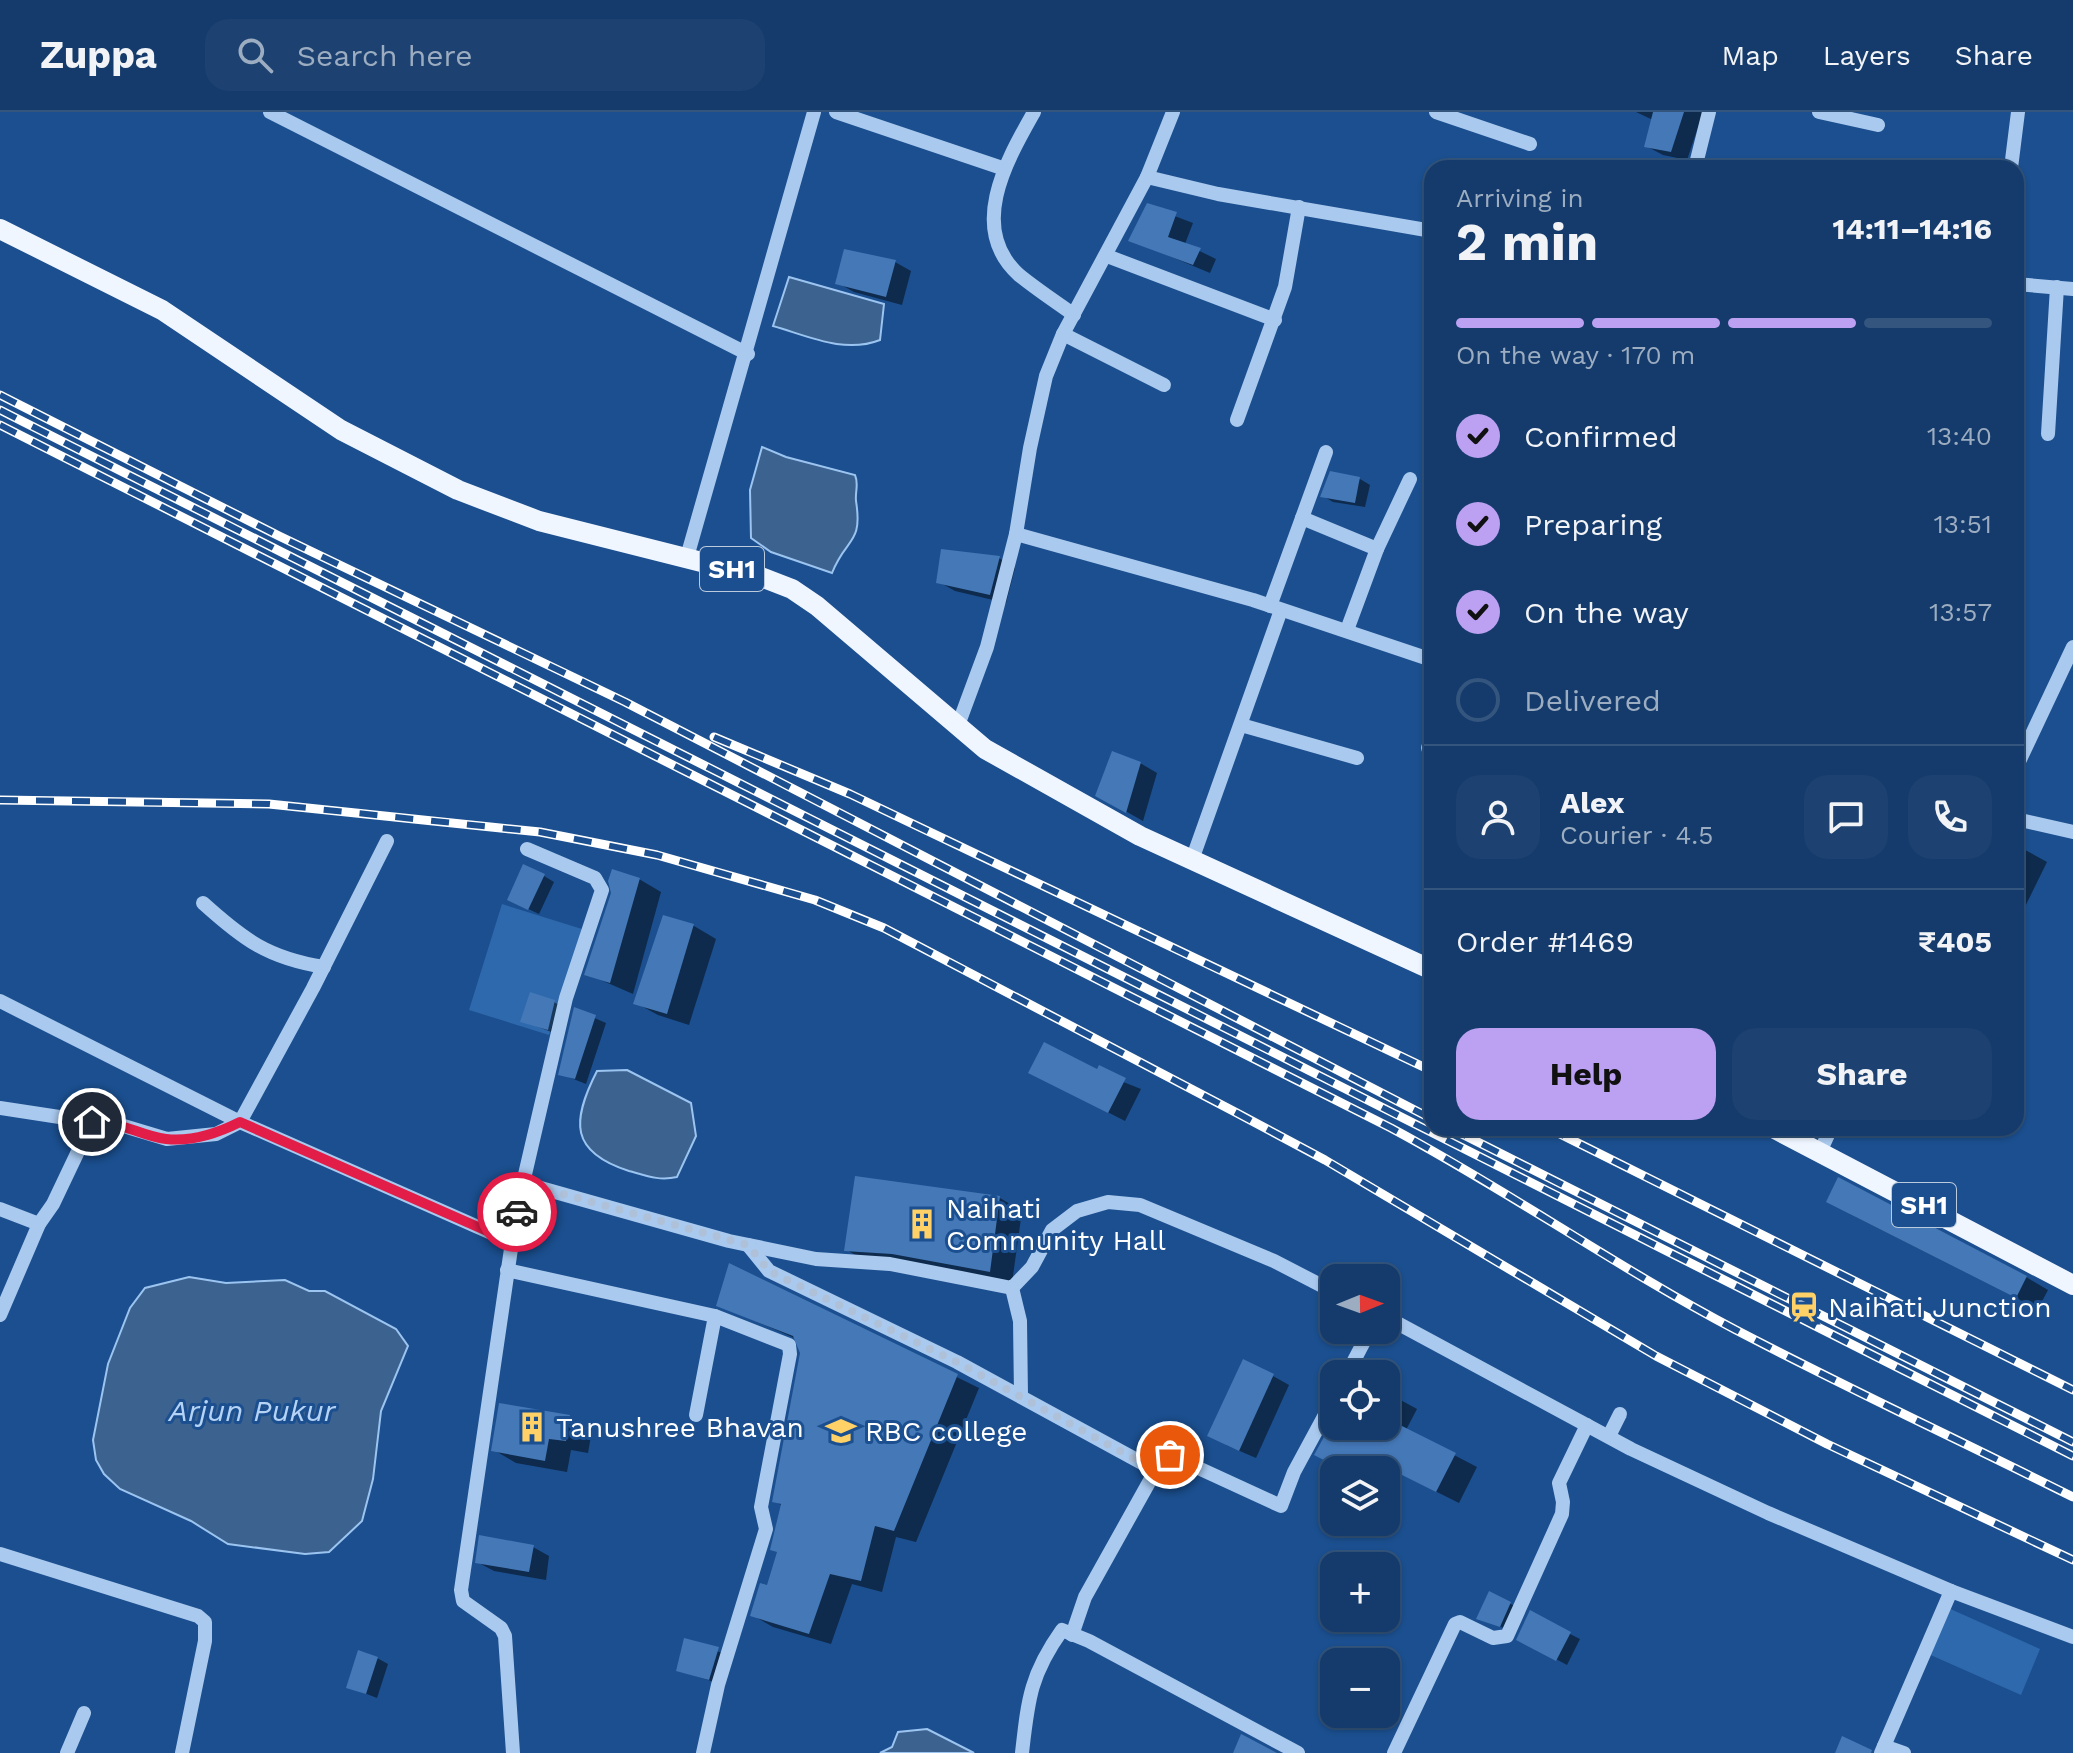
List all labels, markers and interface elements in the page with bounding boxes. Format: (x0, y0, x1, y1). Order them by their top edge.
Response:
search box (205, 19, 765, 91)
text: Zuppa (40, 33, 157, 77)
icon: search (233, 33, 277, 77)
text: Search here (297, 38, 473, 73)
text: Map (1722, 39, 1779, 72)
text: Layers (1823, 39, 1911, 72)
text: Share (1955, 39, 2033, 72)
text: Arriving in (1456, 183, 1584, 213)
text: 14:11–14:16 (1832, 211, 1992, 246)
text: 2 min (1456, 212, 1598, 273)
text: On the way · 170 m (1456, 340, 1695, 370)
icon: check (1456, 414, 1500, 458)
text: Confirmed (1524, 419, 1678, 454)
text: 13:40 (1927, 421, 1992, 451)
icon: check (1456, 502, 1500, 546)
text: Preparing (1524, 507, 1662, 542)
text: 13:51 (1934, 509, 1992, 539)
road number: SH1 (700, 547, 764, 591)
icon: check (1456, 590, 1500, 634)
text: On the way (1524, 595, 1689, 630)
text: 13:57 (1929, 597, 1992, 627)
text: Delivered (1524, 683, 1661, 718)
button: person (1456, 775, 1540, 859)
button: chat (1804, 775, 1888, 859)
button: phone (1908, 775, 1992, 859)
text: Alex (1560, 785, 1624, 820)
text: Courier · 4.5 (1560, 820, 1713, 850)
text: Order #1469 (1456, 924, 1634, 959)
text: ₹405 (1918, 924, 1992, 959)
button: Help (1456, 1028, 1716, 1120)
button: Share (1732, 1028, 1992, 1120)
pin (58, 1088, 126, 1156)
icon: home (70, 1100, 114, 1144)
courier (477, 1172, 557, 1252)
road number: SH1 (1892, 1183, 1956, 1227)
icon: car (495, 1190, 539, 1234)
place label: Naihati Community Hall (946, 1192, 1166, 1257)
building icon: Naihati Community Hall (905, 1207, 939, 1241)
north arrow (1320, 1264, 1400, 1344)
map controls (1320, 1264, 1400, 1728)
station icon: Naihati Junction (1787, 1290, 1821, 1324)
place label: Naihati Junction (1828, 1291, 2052, 1324)
button: locate (1320, 1360, 1400, 1440)
water label: Arjun Pukur (167, 1393, 337, 1428)
building icon: Tanushree Bhavan (515, 1410, 549, 1444)
place label: Tanushree Bhavan (556, 1411, 804, 1444)
school or university icon: RBC college (824, 1414, 858, 1448)
place label: RBC college (865, 1415, 1028, 1448)
pin (1136, 1421, 1204, 1489)
icon: bag (1148, 1433, 1192, 1477)
button: layers (1320, 1456, 1400, 1536)
button: + (1320, 1552, 1400, 1632)
button: − (1320, 1648, 1400, 1728)

